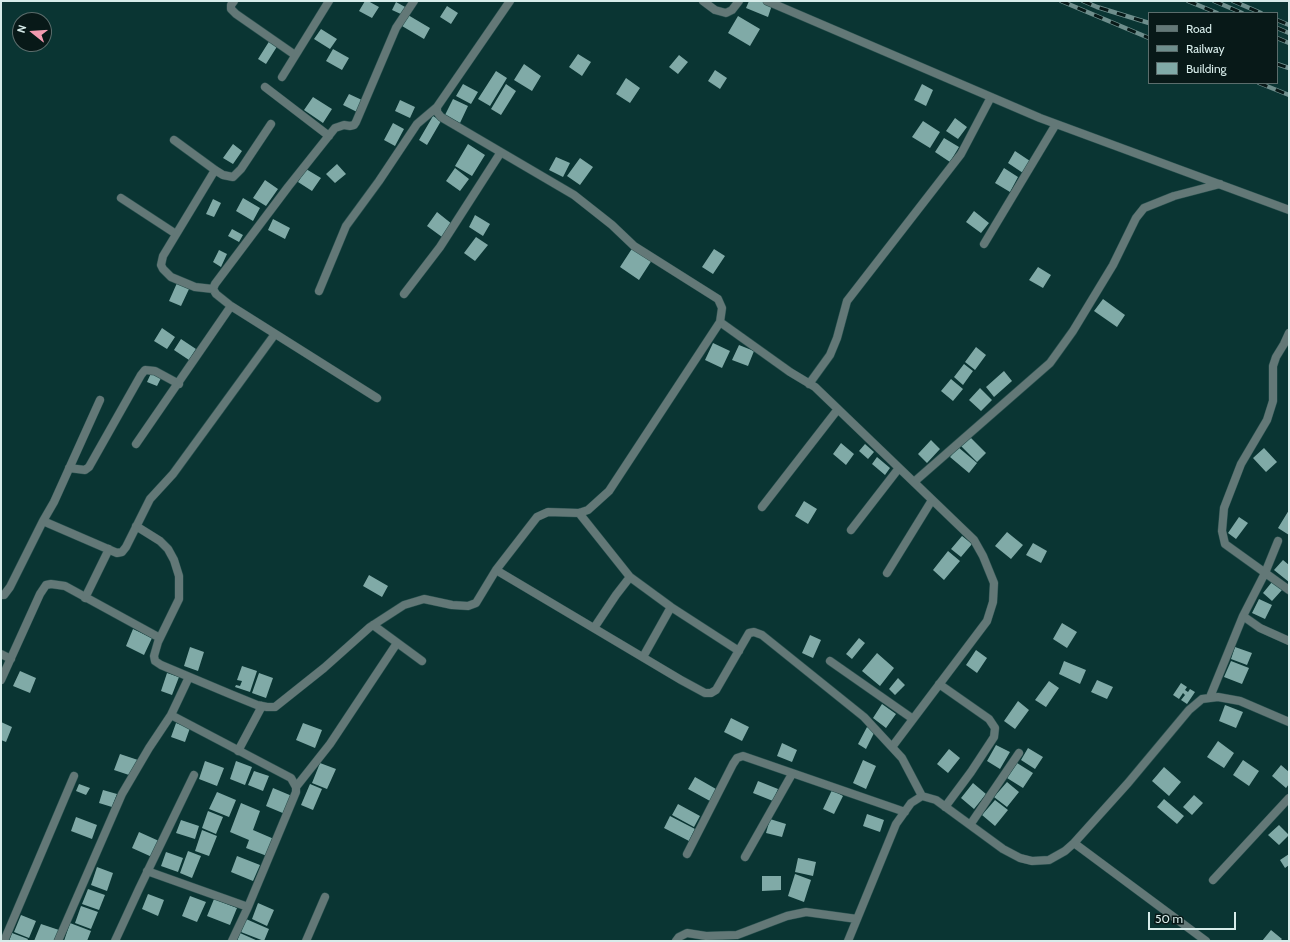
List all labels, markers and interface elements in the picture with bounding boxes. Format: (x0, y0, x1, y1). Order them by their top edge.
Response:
north arrow (12, 12, 52, 52)
legend (1148, 12, 1278, 84)
text: Road (1186, 21, 1212, 36)
text: N (14, 23, 29, 35)
text: Railway (1186, 41, 1224, 56)
text: Building (1186, 61, 1227, 76)
scale bar (1150, 904, 1238, 930)
text: 50 m (1155, 911, 1183, 926)

